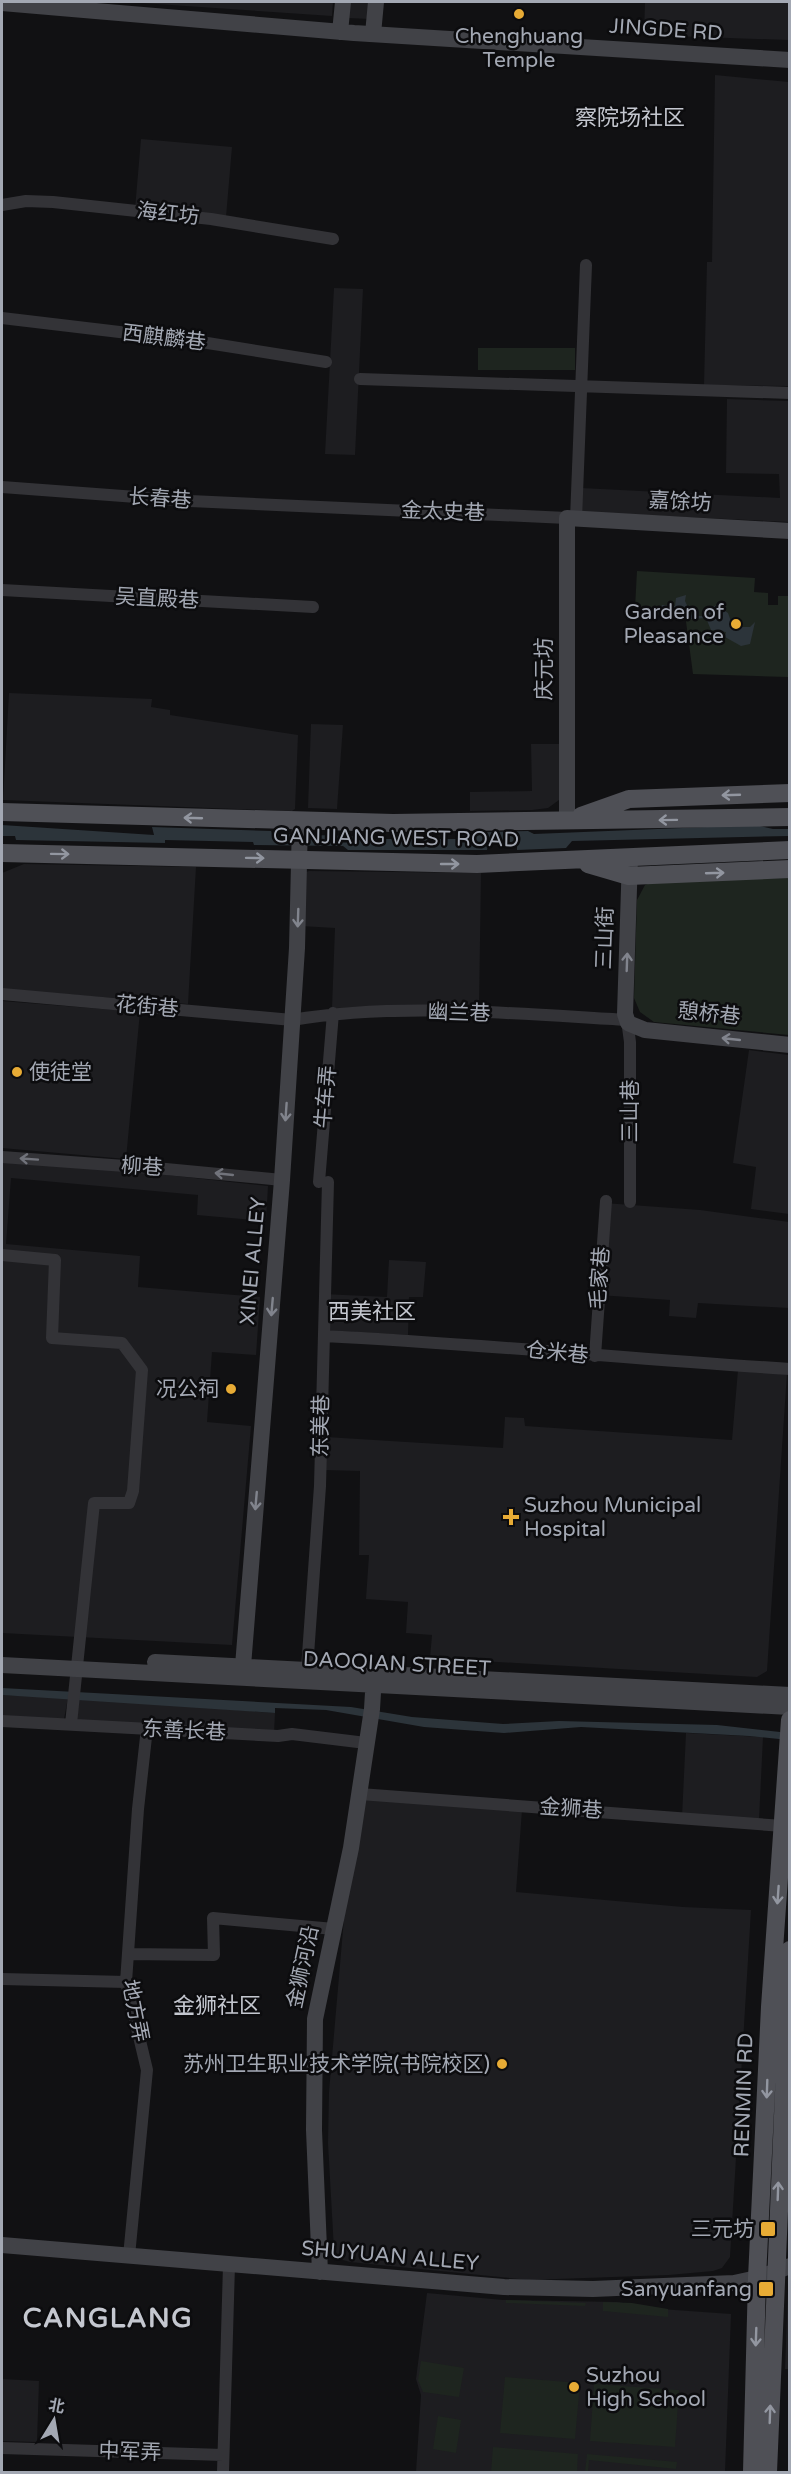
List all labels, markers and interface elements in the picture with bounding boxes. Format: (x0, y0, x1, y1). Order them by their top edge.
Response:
marker: Chenghuang Temple (512, 7, 526, 21)
street label: JINGDE RD (608, 14, 724, 46)
place label: Chenghuang Temple (455, 24, 583, 73)
district label: 察院场社区 (575, 105, 685, 131)
street label: 海红坊 (135, 198, 201, 230)
street label: 西麒麟巷 (121, 320, 207, 356)
street label: 长春巷 (128, 484, 192, 514)
street label: 嘉馀坊 (648, 488, 712, 516)
street label: 金太史巷 (401, 498, 485, 526)
street label: 吴直殿巷 (114, 584, 200, 614)
place label: Garden of Pleasance (623, 600, 724, 649)
marker: Garden of Pleasance (729, 617, 743, 631)
street label: 庆元坊 (532, 638, 557, 701)
one-way arrow (722, 790, 742, 801)
one-way arrow (184, 812, 204, 824)
one-way arrow (659, 814, 679, 826)
street label: GANJIANG WEST ROAD (273, 823, 519, 853)
one-way arrow (49, 848, 69, 860)
one-way arrow (244, 853, 264, 864)
one-way arrow (439, 858, 459, 870)
one-way arrow (704, 867, 724, 878)
street label: 三山街 (591, 906, 619, 970)
one-way arrow (293, 907, 304, 927)
one-way arrow (621, 953, 633, 973)
street label: 花街巷 (115, 992, 179, 1022)
street label: 憩桥巷 (676, 998, 742, 1030)
street label: 幽兰巷 (427, 999, 491, 1027)
one-way arrow (722, 1033, 742, 1044)
place label: 使徒堂 (29, 1060, 92, 1085)
marker: 使徒堂 (10, 1065, 24, 1079)
street label: 牛车弄 (311, 1065, 341, 1129)
street label: 三山巷 (618, 1080, 643, 1143)
one-way arrow (281, 1102, 292, 1122)
one-way arrow (20, 1153, 40, 1164)
street label: 柳巷 (120, 1153, 164, 1181)
one-way arrow (214, 1168, 234, 1179)
street label: XINEI ALLEY (235, 1196, 271, 1326)
street label: 毛家巷 (585, 1246, 615, 1310)
one-way arrow (266, 1296, 277, 1316)
district label: 西美社区 (328, 1299, 416, 1325)
street label: 仓米巷 (524, 1337, 590, 1369)
place label: 况公祠 (156, 1377, 219, 1402)
marker: 况公祠 (224, 1382, 238, 1396)
street label: 东美巷 (308, 1394, 334, 1458)
one-way arrow (250, 1491, 261, 1511)
place label: Suzhou Municipal Hospital (524, 1493, 701, 1542)
marker: Suzhou Municipal Hospital (502, 1508, 520, 1526)
street label: DAOQIAN STREET (302, 1647, 492, 1681)
street label: 东善长巷 (141, 1716, 227, 1746)
street label: 金狮巷 (539, 1794, 603, 1824)
one-way arrow (772, 1884, 783, 1904)
street label: 金狮河沿 (282, 1923, 324, 2011)
street label: 地方弄 (117, 1978, 153, 2044)
district label: 金狮社区 (173, 1993, 261, 2019)
street label: RENMIN RD (729, 2032, 759, 2158)
place label: 苏州卫生职业技术学院(书院校区) (183, 2052, 490, 2077)
marker: 苏州卫生职业技术学院(书院校区) (495, 2057, 509, 2071)
one-way arrow (762, 2079, 773, 2099)
one-way arrow (772, 2181, 783, 2201)
place label: 三元坊 (691, 2217, 754, 2242)
marker: 三元坊 (759, 2220, 777, 2238)
street label: SHUYUAN ALLEY (300, 2236, 480, 2276)
place label: Sanyuanfang (621, 2277, 752, 2302)
marker: Sanyuanfang (757, 2280, 775, 2298)
district label: CANGLANG (23, 2302, 193, 2335)
one-way arrow (750, 2326, 761, 2346)
place label: Suzhou High School (586, 2363, 706, 2412)
marker: Suzhou High School (567, 2380, 581, 2394)
north arrow (24, 2390, 84, 2450)
text: 北 (47, 2395, 66, 2418)
one-way arrow (764, 2405, 775, 2425)
street label: 中军弄 (98, 2438, 162, 2466)

